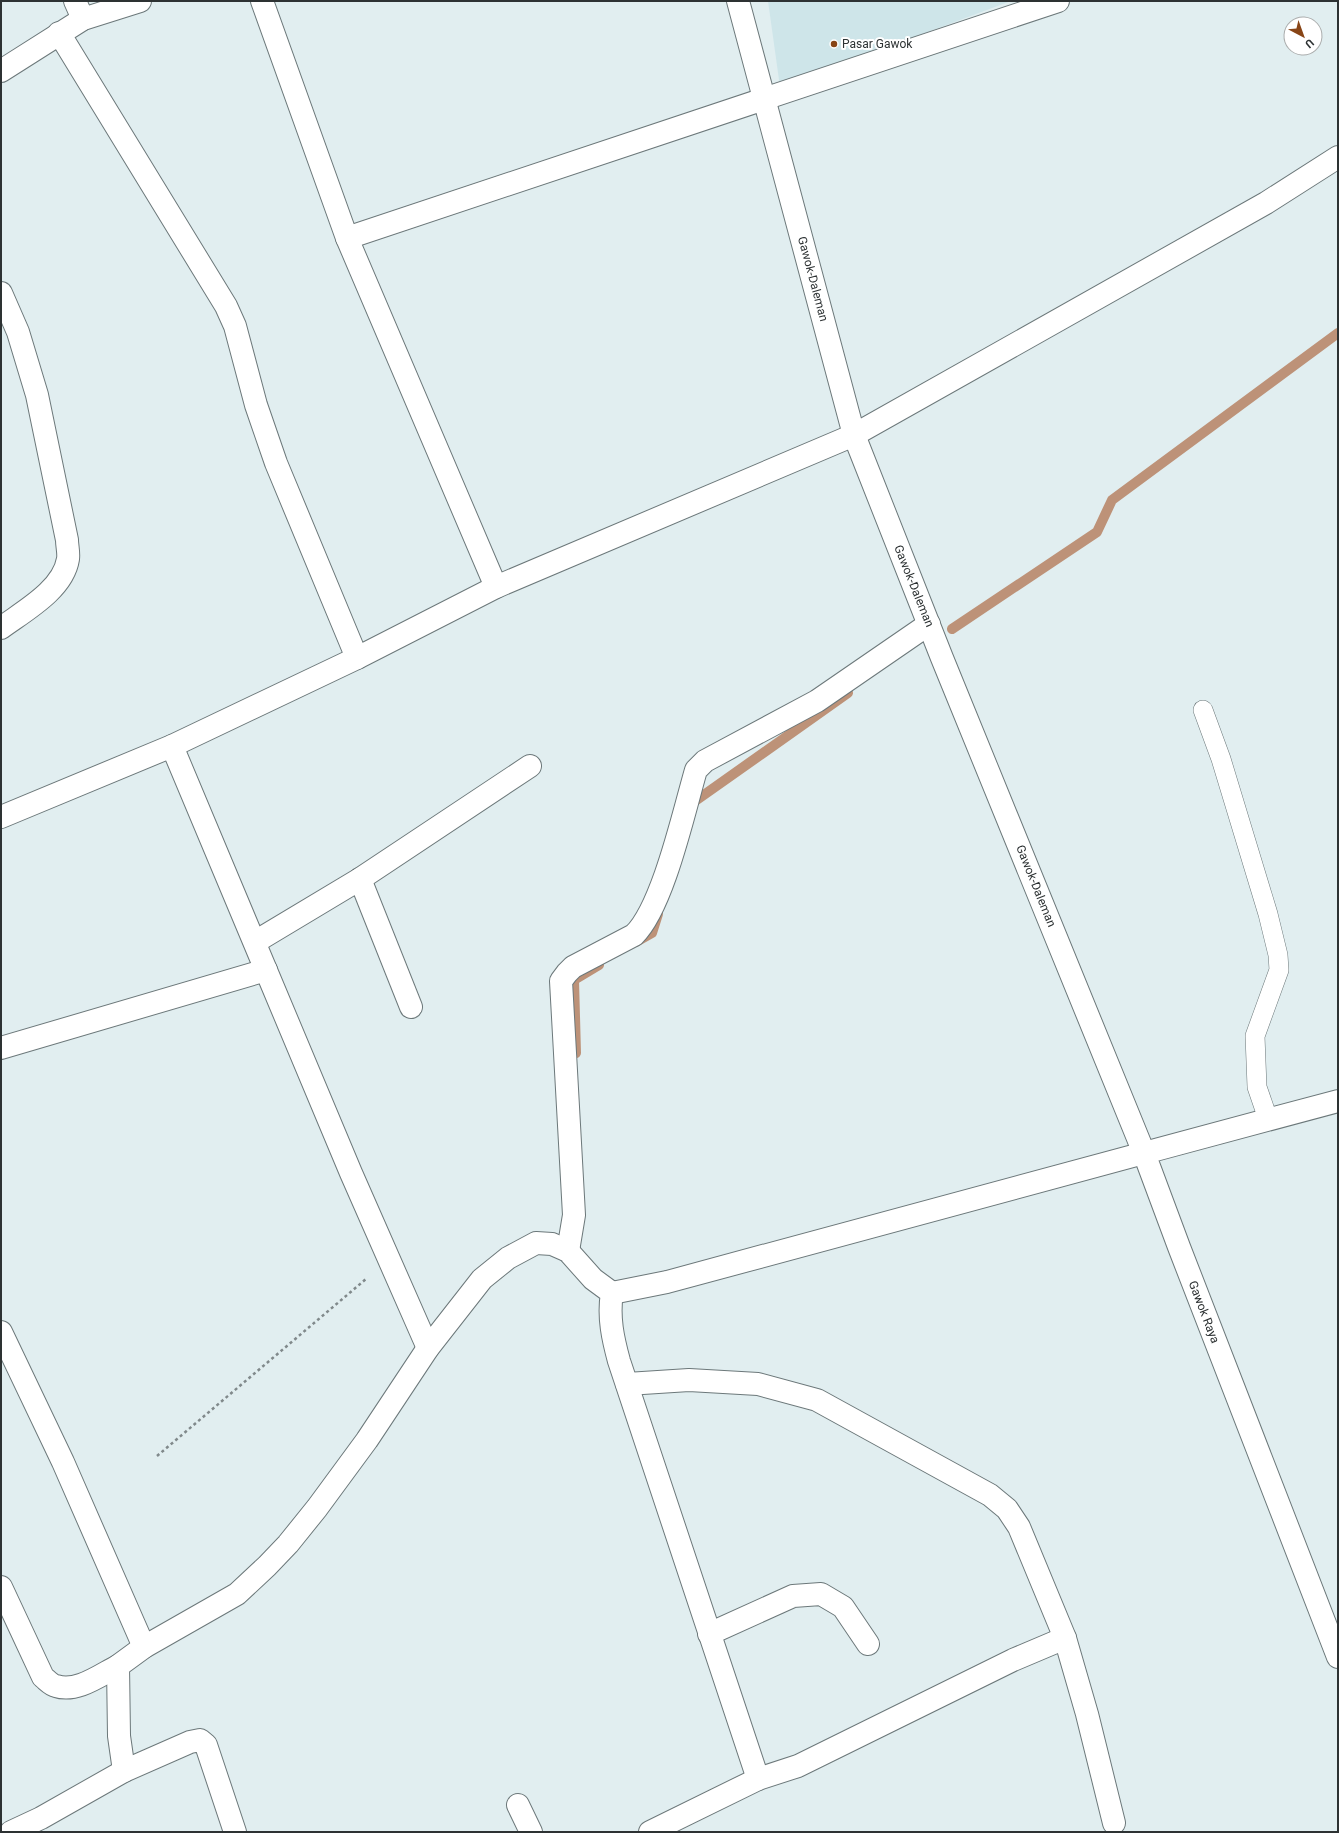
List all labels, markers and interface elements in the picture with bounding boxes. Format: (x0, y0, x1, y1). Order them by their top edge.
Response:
north arrow (1283, 16, 1323, 56)
text: U (1302, 36, 1316, 50)
place label: Pasar Gawok (842, 37, 913, 51)
marker: Pasar Gawok (829, 39, 839, 49)
street label: Gawok-Daleman (795, 235, 831, 323)
street label: Gawok-Daleman (891, 543, 937, 629)
street label: Gawok-Daleman (1013, 843, 1059, 929)
street label: Gawok Raya (1186, 1279, 1222, 1345)

